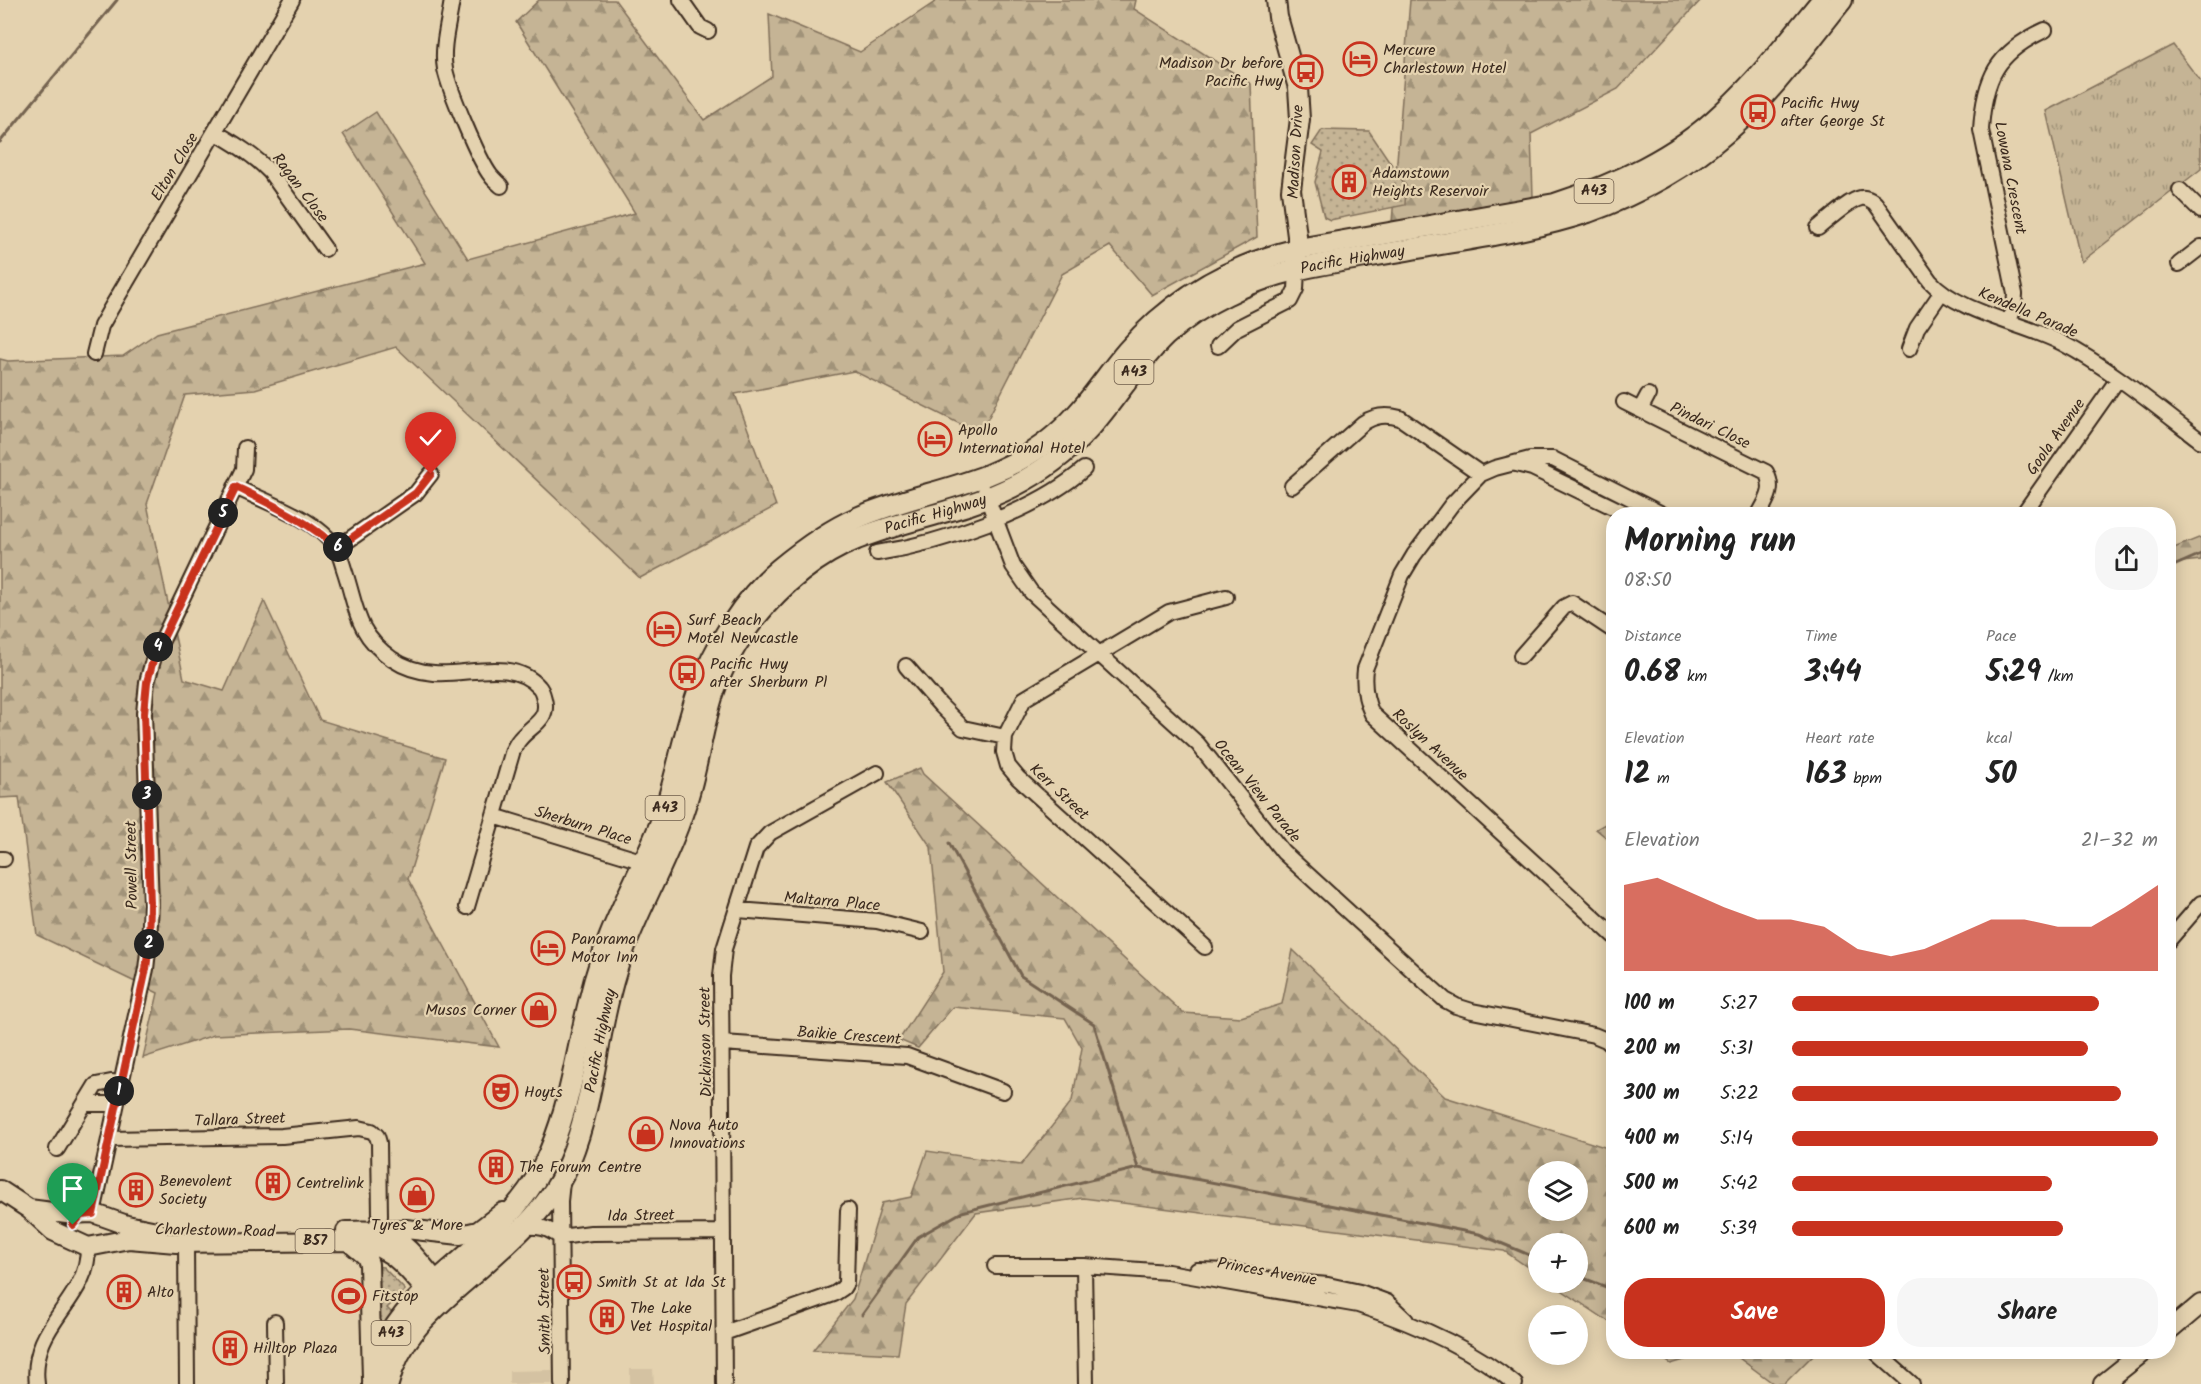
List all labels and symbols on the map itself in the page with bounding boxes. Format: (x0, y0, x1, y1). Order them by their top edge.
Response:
place label: Mercure Charlestown Hotel (1383, 38, 1506, 81)
hotel icon: Mercure Charlestown Hotel (1342, 41, 1378, 77)
place label: Madison Dr before Pacific Hwy (1159, 51, 1283, 94)
bus stop icon: Madison Dr before Pacific Hwy (1288, 54, 1324, 90)
place label: Pacific Hwy after George St (1781, 91, 1886, 134)
bus stop icon: Pacific Hwy after George St (1740, 94, 1776, 130)
street label: Madison Drive (1281, 104, 1311, 200)
street label: Lowana Crescent (1987, 119, 2033, 237)
street label: Elton Close (145, 128, 205, 206)
street label: Ragan Close (265, 148, 335, 228)
place label: Adamstown Heights Reservoir (1372, 161, 1490, 204)
building icon: Adamstown Heights Reservoir (1331, 164, 1367, 200)
road number: A43 (1574, 179, 1614, 203)
street label: Pacific Highway (1298, 238, 1407, 281)
street label: Kendella Parade (1974, 281, 2082, 345)
road number: A43 (1114, 360, 1154, 384)
street label: Goola Avenue (2020, 393, 2092, 481)
street label: Pindari Close (1666, 396, 1754, 456)
pin (405, 412, 456, 474)
place label: Apollo International Hotel (958, 418, 1085, 461)
hotel icon: Apollo International Hotel (917, 421, 953, 457)
street label: Pacific Highway (881, 487, 991, 541)
pin: 5 (208, 498, 238, 528)
pin: 6 (323, 532, 353, 562)
place label: Surf Beach Motel Newcastle (687, 608, 798, 651)
hotel icon: Surf Beach Motel Newcastle (646, 611, 682, 647)
pin: 4 (143, 632, 173, 662)
place label: Pacific Hwy after Sherburn Pl (710, 652, 827, 695)
bus stop icon: Pacific Hwy after Sherburn Pl (669, 655, 705, 691)
street label: Roslyn Avenue (1386, 703, 1474, 787)
street label: Ocean View Parade (1207, 734, 1307, 848)
street label: Kerr Street (1023, 758, 1095, 827)
pin: 3 (132, 780, 162, 810)
road number: A43 (646, 796, 684, 820)
street label: Sherburn Place (531, 799, 635, 853)
street label: Powell Street (119, 820, 145, 910)
street label: Maltarra Place (783, 885, 881, 919)
place label: Panorama Motor Inn (571, 927, 638, 970)
pin: 2 (134, 929, 164, 959)
hotel icon: Panorama Motor Inn (530, 930, 566, 966)
street label: Pacific Highway (578, 985, 623, 1095)
street label: Dickinson Street (693, 986, 719, 1098)
shop icon: Musos Corner (521, 992, 557, 1028)
place label: Musos Corner (425, 998, 518, 1023)
street label: Baikie Crescent (796, 1020, 903, 1052)
theatre icon: Hoyts (483, 1074, 519, 1110)
pin: 1 (104, 1076, 134, 1106)
place label: Hoyts (524, 1080, 563, 1105)
street label: Tallara Street (194, 1106, 287, 1134)
place label: Nova Auto Innovations (669, 1113, 745, 1156)
shop icon: Nova Auto Innovations (628, 1116, 664, 1152)
building icon: The Forum Centre (478, 1149, 514, 1185)
place label: The Forum Centre (519, 1155, 642, 1180)
pin (47, 1163, 98, 1225)
building icon: Centrelink (255, 1165, 291, 1201)
place label: Benevolent Society (159, 1169, 233, 1212)
place label: Centrelink (296, 1171, 364, 1196)
building icon: Benevolent Society (118, 1172, 154, 1208)
shop icon: Tyres & More (399, 1177, 435, 1213)
street label: Ida Street (607, 1203, 676, 1229)
place label: Tyres & More (371, 1213, 463, 1238)
street label: Charlestown Road (155, 1217, 276, 1245)
road number: B57 (296, 1229, 334, 1253)
street label: Princes Avenue (1215, 1251, 1319, 1293)
bus stop icon: Smith St at Ida St (556, 1264, 592, 1300)
street label: Smith Street (532, 1267, 558, 1355)
place label: Smith St at Ida St (597, 1270, 727, 1295)
building icon: Alto (106, 1274, 142, 1310)
sports icon: Fitstop (331, 1278, 367, 1314)
place label: Alto (147, 1280, 174, 1305)
place label: Fitstop (372, 1284, 419, 1309)
place label: The Lake Vet Hospital (630, 1296, 712, 1339)
building icon: The Lake Vet Hospital (589, 1299, 625, 1335)
road number: A43 (372, 1321, 410, 1345)
building icon: Hilltop Plaza (212, 1330, 248, 1366)
place label: Hilltop Plaza (253, 1336, 338, 1361)

